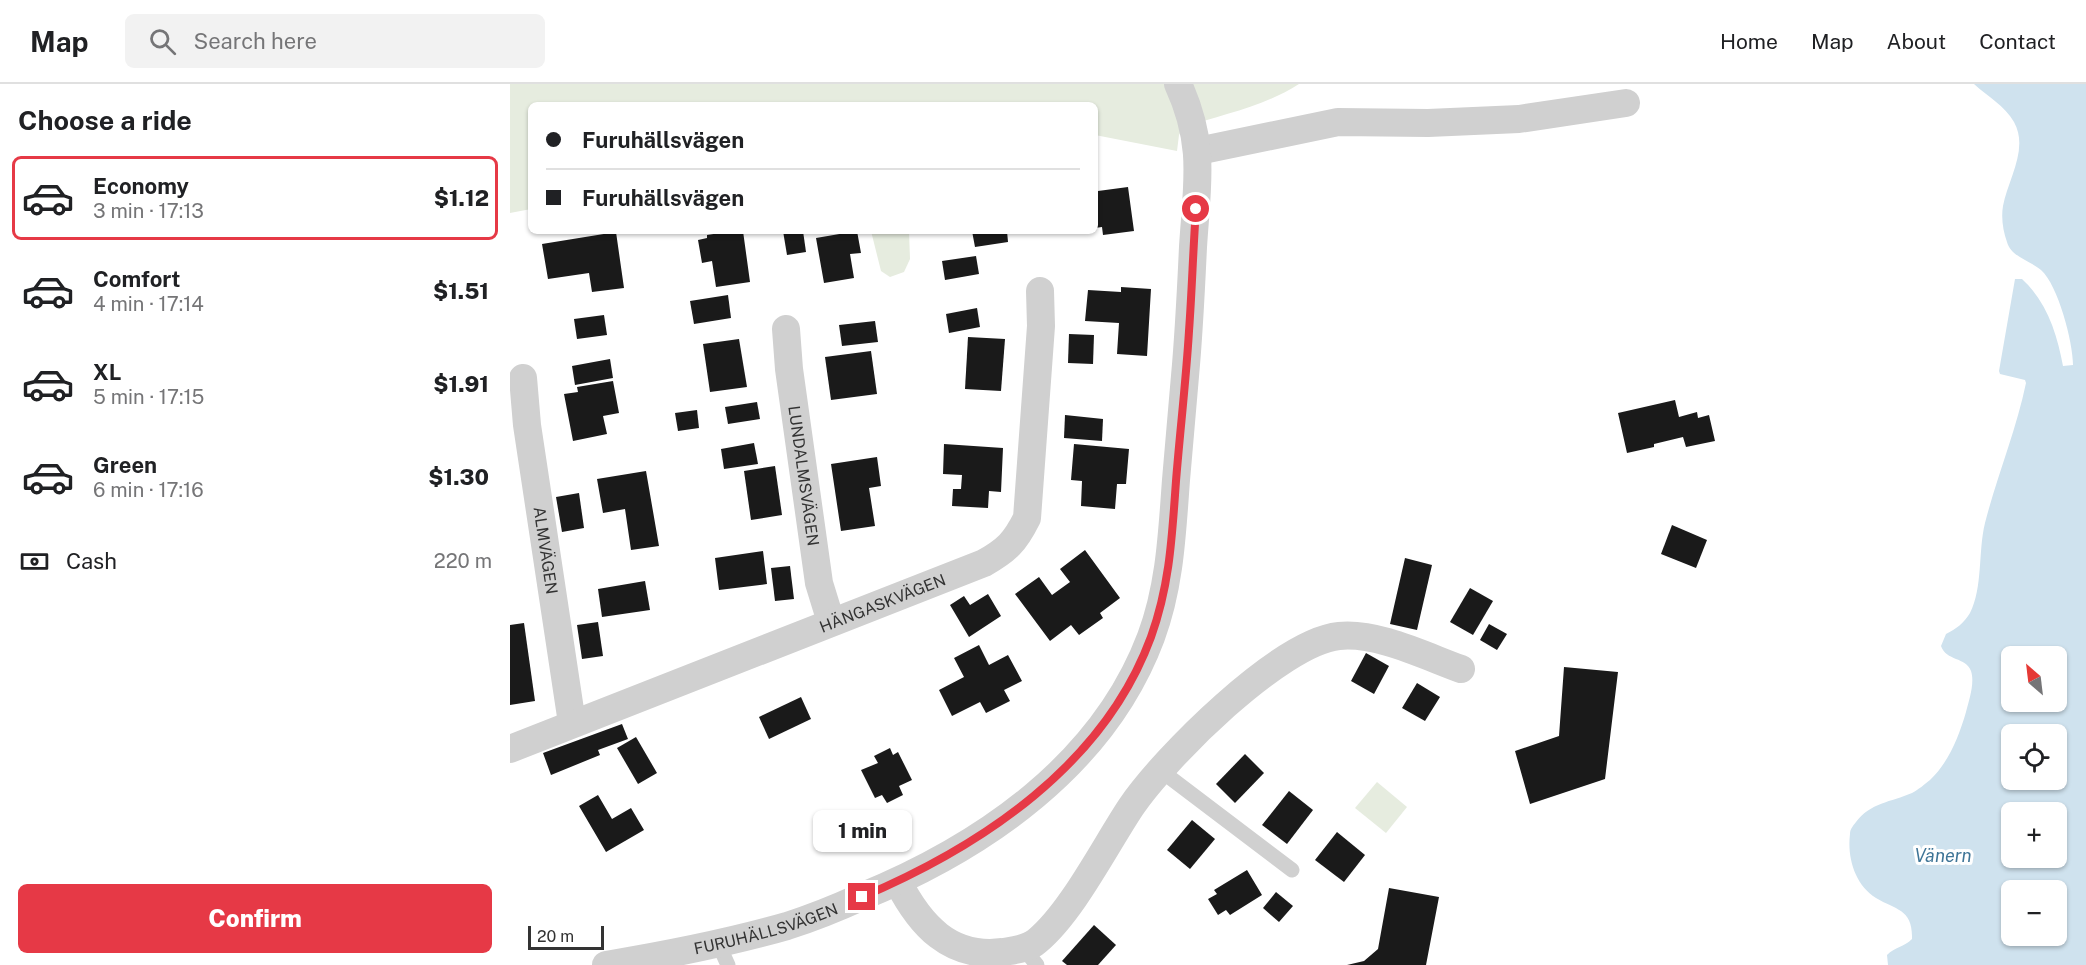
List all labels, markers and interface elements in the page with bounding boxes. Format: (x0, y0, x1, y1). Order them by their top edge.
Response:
search box (125, 14, 545, 68)
text: Map (30, 25, 89, 58)
icon: search (146, 25, 179, 58)
text: Search here (194, 28, 317, 54)
text: Home (1720, 29, 1778, 54)
text: Map (1811, 29, 1854, 54)
text: About (1887, 29, 1946, 54)
text: Contact (1979, 29, 2056, 54)
text: Choose a ride (18, 104, 192, 136)
text: Furuhällsvägen (582, 127, 744, 153)
icon: car (21, 171, 75, 225)
text: Economy (93, 173, 189, 199)
text: $1.12 (434, 185, 489, 211)
text: Furuhällsvägen (582, 185, 744, 211)
route start (1182, 195, 1209, 222)
text: 3 min · 17:13 (93, 199, 204, 223)
icon: car (21, 264, 75, 318)
text: Comfort (93, 266, 180, 292)
text: $1.51 (433, 278, 489, 304)
text: 4 min · 17:14 (93, 292, 204, 316)
icon: car (21, 357, 75, 411)
text: XL (93, 359, 121, 385)
text: $1.91 (433, 371, 489, 397)
text: 5 min · 17:15 (93, 385, 204, 409)
street label: LUNDALMSVÄGEN (784, 404, 823, 547)
icon: car (21, 450, 75, 504)
text: Green (93, 452, 157, 478)
text: $1.30 (428, 464, 489, 490)
text: 6 min · 17:16 (93, 478, 204, 502)
street label: ALMVÄGEN (529, 505, 561, 596)
icon: cash (18, 545, 51, 578)
text: Cash (66, 548, 117, 574)
text: 220 m (434, 549, 492, 573)
street label: HÄNGASKVÄGEN (817, 570, 948, 637)
north arrow (2001, 646, 2067, 712)
map controls (2001, 646, 2067, 946)
button: locate (2001, 724, 2067, 790)
button: + (2001, 802, 2067, 868)
callout: 1 min (812, 810, 911, 852)
text: 1 min (838, 819, 887, 843)
water label: Vänern (1914, 845, 1972, 866)
button: − (2001, 880, 2067, 946)
route end (848, 883, 875, 910)
button: Confirm (18, 884, 492, 953)
street label: FURUHÄLLSVÄGEN (692, 899, 841, 959)
scale bar (528, 923, 604, 950)
text: 20 m (537, 927, 574, 946)

